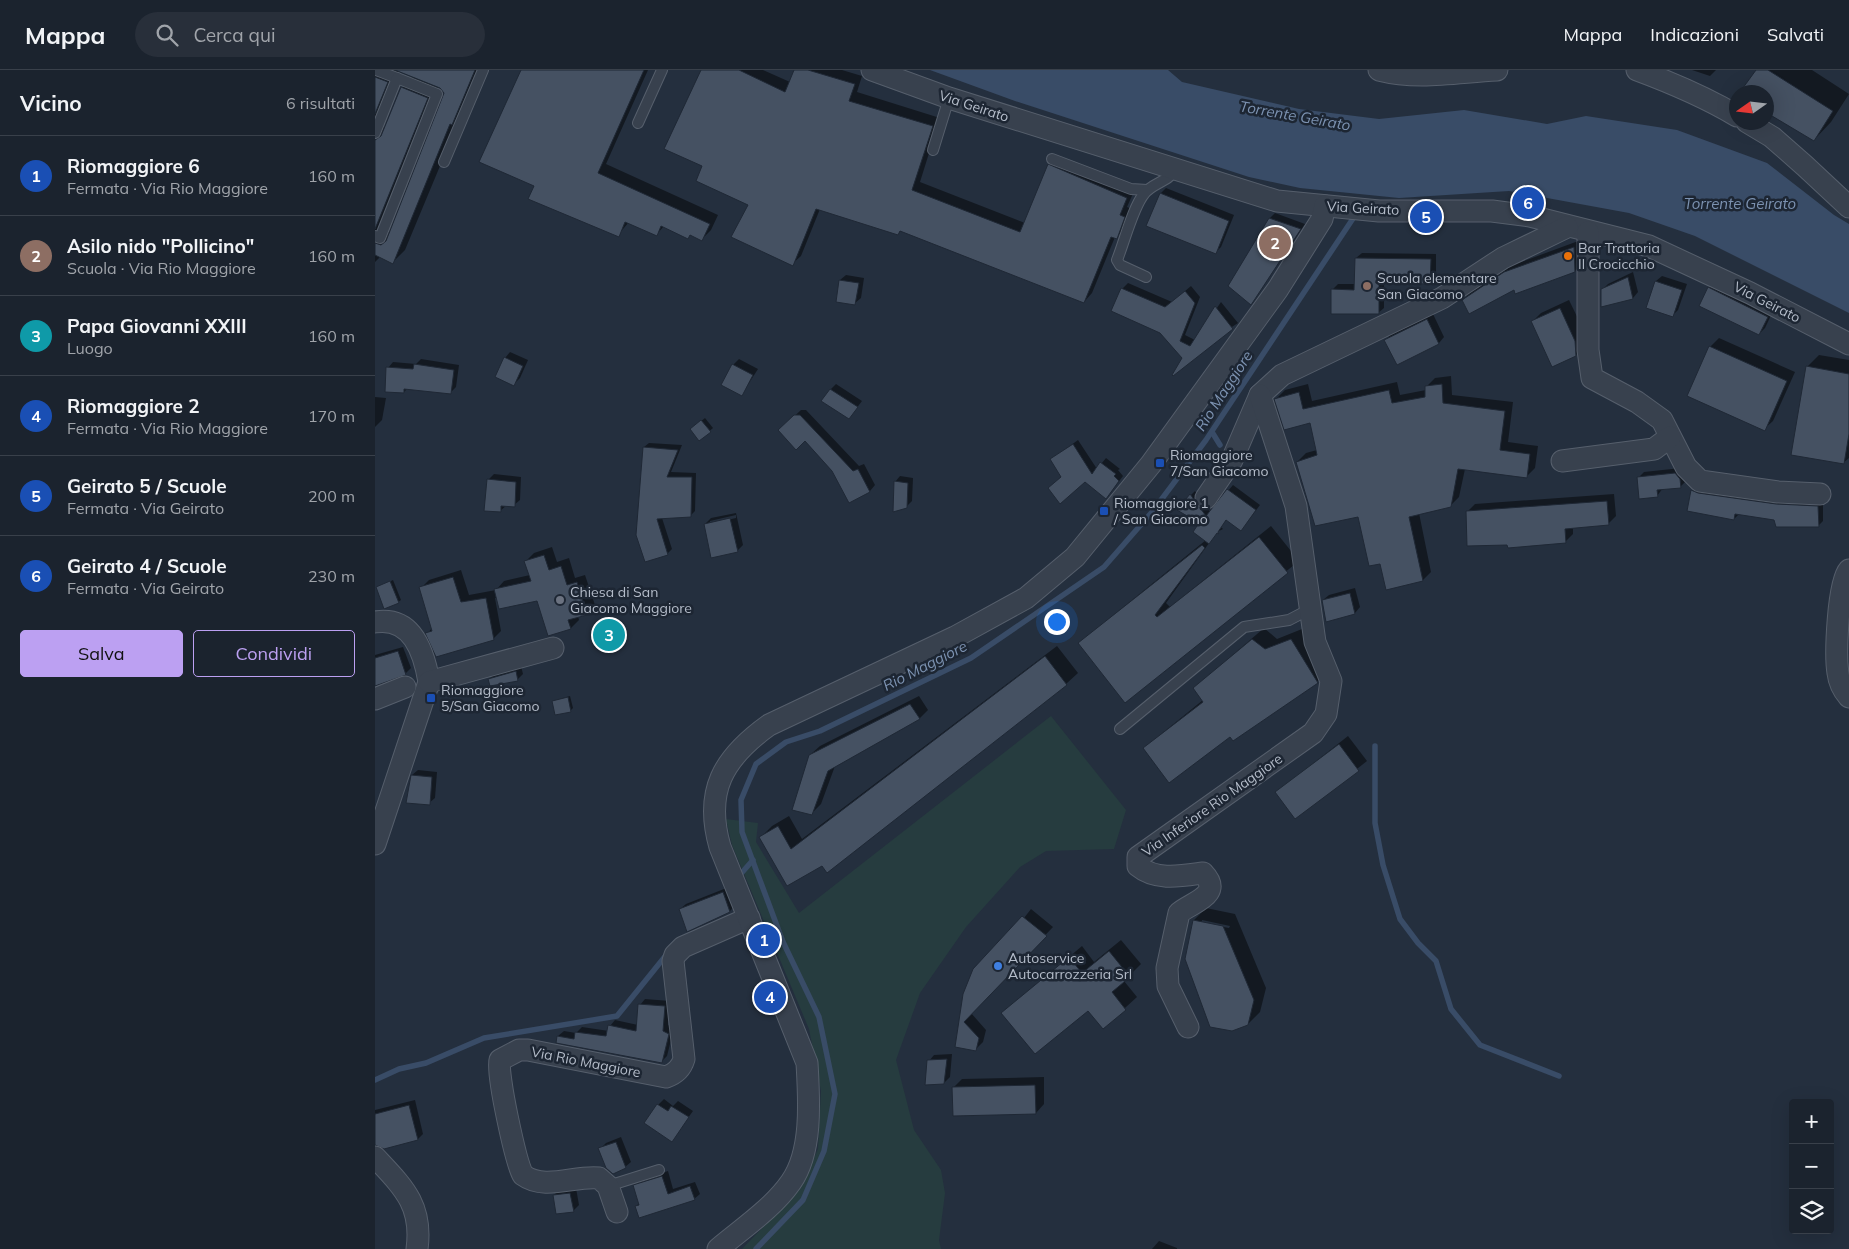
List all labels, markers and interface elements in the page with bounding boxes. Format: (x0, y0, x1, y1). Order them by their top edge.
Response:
search box (135, 12, 485, 57)
text: Mappa (25, 20, 105, 50)
icon: search (153, 21, 181, 49)
text: Cerca qui (193, 23, 275, 47)
text: Mappa (1564, 23, 1622, 46)
text: Indicazioni (1650, 23, 1739, 46)
text: Salvati (1767, 23, 1824, 46)
north arrow (1729, 85, 1774, 130)
street label: Via Geirato (937, 86, 1011, 126)
text: Vicino (20, 90, 82, 116)
text: 6 risultati (286, 93, 355, 113)
water label: Torrente Geirato (1238, 96, 1352, 135)
text: Riomaggiore 6 (67, 154, 200, 178)
text: 1 (31, 166, 41, 186)
text: 160 m (308, 166, 355, 186)
text: Fermata · Via Rio Maggiore (67, 178, 268, 198)
pin: 6 (1512, 184, 1544, 222)
water label: Torrente Geirato (1684, 194, 1797, 213)
street label: Via Geirato (1326, 197, 1400, 219)
pin: 5 (1410, 198, 1442, 236)
pin: 2 (1259, 224, 1291, 262)
text: Asilo nido "Pollicino" (67, 234, 254, 258)
place label: Bar Trattoria Il Crocicchio (1578, 239, 1660, 273)
text: 2 (31, 246, 41, 266)
text: 160 m (308, 246, 355, 266)
marker: Bar Trattoria Il Crocicchio (1562, 250, 1574, 262)
text: Scuola · Via Rio Maggiore (67, 258, 256, 278)
place label: Scuola elementare San Giacomo (1377, 269, 1497, 303)
street label: Via Geirato (1731, 278, 1803, 326)
marker: Scuola elementare San Giacomo (1361, 280, 1373, 292)
text: Papa Giovanni XXIII (67, 314, 247, 338)
text: 3 (31, 326, 41, 346)
text: 160 m (308, 326, 355, 346)
text: Luogo (67, 338, 113, 358)
water label: Rio Maggiore (1191, 347, 1257, 435)
text: Riomaggiore 2 (67, 394, 200, 418)
text: 4 (31, 406, 41, 426)
text: 170 m (308, 406, 355, 426)
text: Fermata · Via Rio Maggiore (67, 418, 268, 438)
place label: Riomaggiore 7/San Giacomo (1170, 446, 1268, 480)
marker: Riomaggiore 7/San Giacomo (1154, 457, 1166, 469)
text: Geirato 5 / Scuole (67, 474, 227, 498)
text: 5 (31, 486, 41, 506)
text: 200 m (308, 486, 355, 506)
place label: Riomaggiore 1 / San Giacomo (1113, 494, 1209, 528)
text: Fermata · Via Geirato (67, 498, 224, 518)
marker: Riomaggiore 1 / San Giacomo (1098, 505, 1110, 517)
text: Geirato 4 / Scuole (67, 554, 227, 578)
text: 6 (31, 566, 41, 586)
text: 230 m (308, 566, 355, 586)
text: Fermata · Via Geirato (67, 578, 224, 598)
place label: Chiesa di San Giacomo Maggiore (570, 583, 692, 617)
marker: Chiesa di San Giacomo Maggiore (554, 594, 566, 606)
your location (1044, 609, 1070, 635)
pin: 3 (593, 616, 625, 654)
button: Salva (20, 630, 183, 677)
button: Condividi (193, 630, 355, 677)
water label: Rio Maggiore (879, 636, 970, 695)
place label: Riomaggiore 5/San Giacomo (441, 681, 539, 715)
marker: Riomaggiore 5/San Giacomo (425, 692, 437, 704)
street label: Via Inferiore Rio Maggiore (1138, 750, 1286, 860)
pin: 1 (748, 921, 780, 959)
place label: Autoservice Autocarrozzeria Srl (1008, 949, 1132, 983)
marker: Autoservice Autocarrozzeria Srl (992, 960, 1004, 972)
pin: 4 (754, 978, 786, 1016)
street label: Via Rio Maggiore (530, 1043, 642, 1081)
map controls (1789, 1099, 1834, 1234)
button: + (1789, 1099, 1834, 1144)
button: − (1789, 1144, 1834, 1189)
button: layers (1789, 1189, 1834, 1234)

